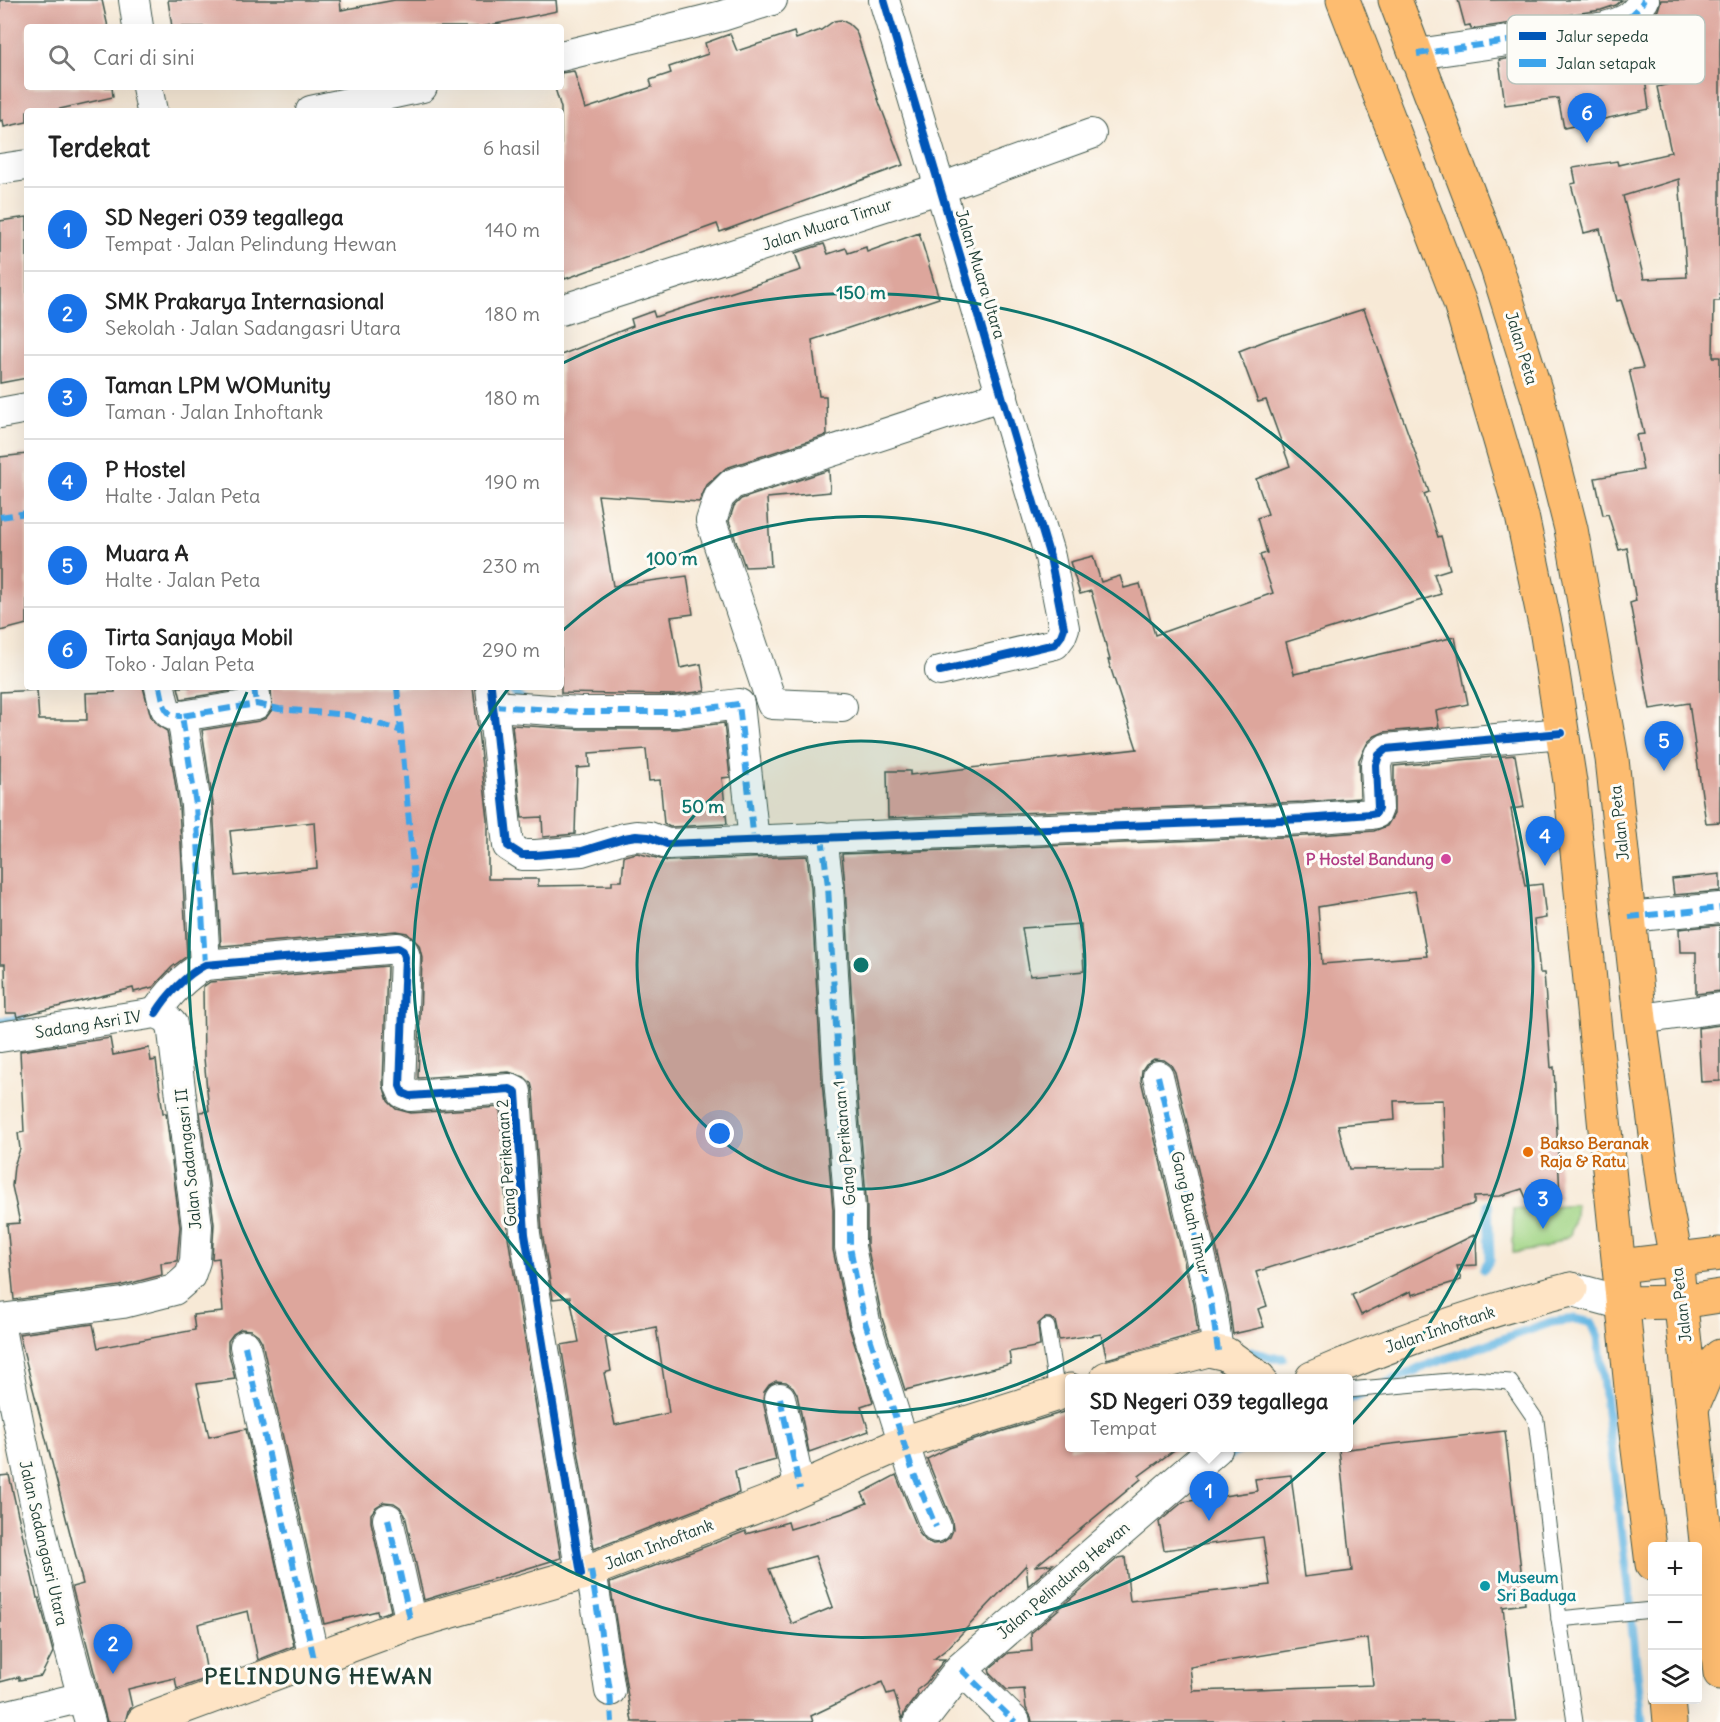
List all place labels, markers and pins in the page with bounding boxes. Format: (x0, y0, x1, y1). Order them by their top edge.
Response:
pin: 6 (1568, 94, 1606, 143)
pin: 5 (1644, 722, 1684, 771)
pin: 4 (1526, 816, 1564, 866)
place label: P Hostel Bandung (1306, 849, 1434, 870)
marker: P Hostel Bandung (1439, 852, 1453, 866)
centre of rings (851, 955, 871, 975)
place label: Bakso Beranak Raja & Ratu (1540, 1133, 1649, 1171)
marker: Bakso Beranak Raja & Ratu (1521, 1145, 1535, 1159)
pin: 3 (1524, 1180, 1562, 1229)
pin: 1 (1190, 1472, 1228, 1521)
place label: Museum Sri Baduga (1497, 1567, 1576, 1606)
marker: Museum Sri Baduga (1478, 1579, 1492, 1593)
pin: 2 (94, 1624, 132, 1674)

